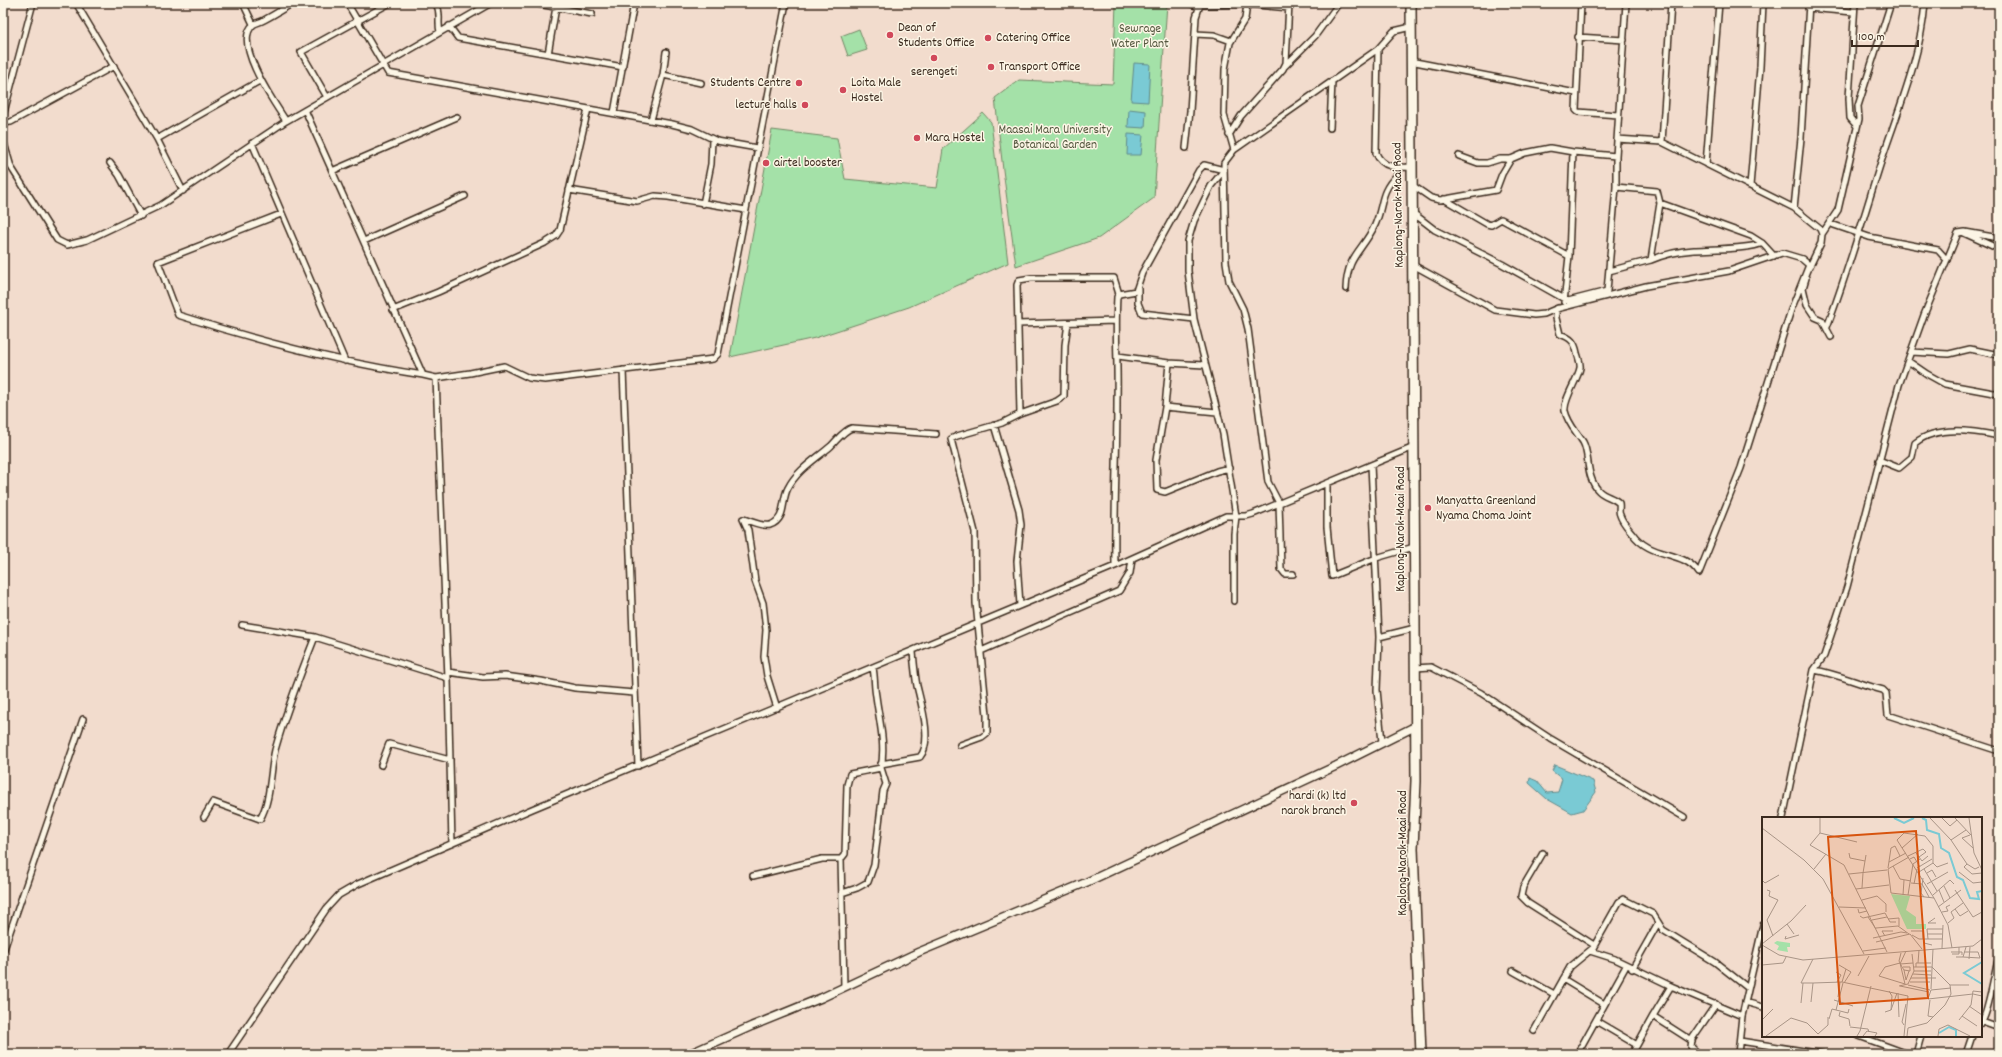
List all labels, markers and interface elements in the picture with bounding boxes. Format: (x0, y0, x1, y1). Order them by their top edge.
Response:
place label: Dean of Students Office (898, 19, 975, 53)
park label: Sewrage Water Plant (1111, 20, 1169, 54)
scale bar (1852, 22, 1918, 48)
place label: Catering Office (996, 29, 1070, 48)
text: 100 m (1858, 29, 1885, 46)
marker: Dean of Students Office (885, 30, 895, 40)
marker: Catering Office (983, 33, 993, 43)
marker: serengeti (929, 53, 939, 63)
place label: Transport Office (999, 58, 1080, 77)
marker: Transport Office (986, 62, 996, 72)
place label: serengeti (911, 63, 958, 82)
place label: Students Centre (710, 74, 791, 93)
place label: Loita Male Hostel (851, 74, 901, 108)
marker: Students Centre (794, 78, 804, 88)
marker: Loita Male Hostel (838, 85, 848, 95)
place label: lecture halls (735, 96, 797, 115)
marker: lecture halls (800, 100, 810, 110)
park label: Maasai Mara University Botanical Garden (999, 121, 1112, 155)
place label: Mara Hostel (925, 129, 984, 148)
marker: Mara Hostel (912, 133, 922, 143)
street label: Kaplong-Narok-Maai Road (1388, 142, 1410, 268)
place label: airtel booster (774, 154, 842, 173)
marker: airtel booster (761, 158, 771, 168)
street label: Kaplong-Narok-Maai Road (1392, 466, 1411, 592)
place label: Manyatta Greenland Nyama Choma Joint (1436, 492, 1536, 526)
marker: Manyatta Greenland Nyama Choma Joint (1423, 503, 1433, 513)
place label: hardi (k) ltd narok branch (1281, 787, 1346, 821)
street label: Kaplong-Narok-Maai Road (1394, 790, 1413, 916)
marker: hardi (k) ltd narok branch (1349, 798, 1359, 808)
inset map (1762, 817, 1982, 1037)

